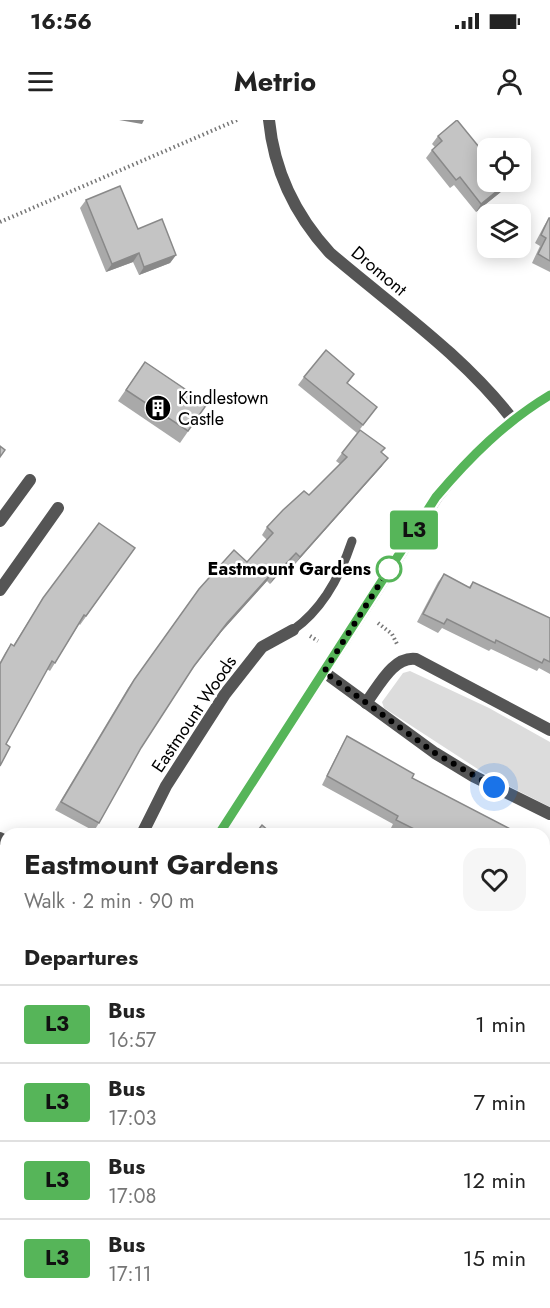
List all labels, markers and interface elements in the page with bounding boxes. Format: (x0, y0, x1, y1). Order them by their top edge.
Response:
text: 16:56 (30, 5, 92, 37)
text: Metrio (234, 62, 316, 101)
icon: menu (24, 65, 57, 98)
icon: person (493, 65, 526, 98)
map controls (477, 138, 531, 258)
button: locate (477, 138, 531, 192)
button: layers (477, 204, 531, 258)
street label: Dromont (346, 240, 413, 302)
place label: Kindlestown Castle (178, 385, 269, 432)
building icon: Kindlestown Castle (143, 393, 173, 423)
line badge: L3 (387, 510, 441, 550)
text: L3 (402, 515, 426, 545)
place label: Eastmount Gardens (208, 556, 371, 582)
marker: Eastmount Gardens (376, 556, 402, 582)
street label: Eastmount Woods (145, 650, 243, 778)
your location (479, 772, 509, 802)
text: Eastmount Gardens (24, 844, 278, 885)
button: heart (463, 848, 526, 911)
text: Walk · 2 min · 90 m (24, 887, 195, 916)
text: Departures (24, 941, 138, 973)
text: Bus (108, 994, 145, 1026)
text: 1 min (475, 1008, 526, 1040)
text: L3 (45, 1009, 69, 1039)
text: 16:57 (108, 1026, 156, 1055)
text: Bus (108, 1072, 145, 1104)
text: 7 min (473, 1086, 526, 1118)
text: L3 (45, 1087, 69, 1117)
text: 17:03 (108, 1104, 156, 1133)
text: Bus (108, 1150, 145, 1182)
text: 12 min (463, 1164, 526, 1196)
text: L3 (45, 1165, 69, 1195)
text: 17:08 (108, 1182, 156, 1211)
text: Bus (108, 1228, 145, 1260)
text: 15 min (463, 1242, 526, 1274)
text: L3 (45, 1243, 69, 1273)
text: 17:11 (108, 1260, 152, 1289)

